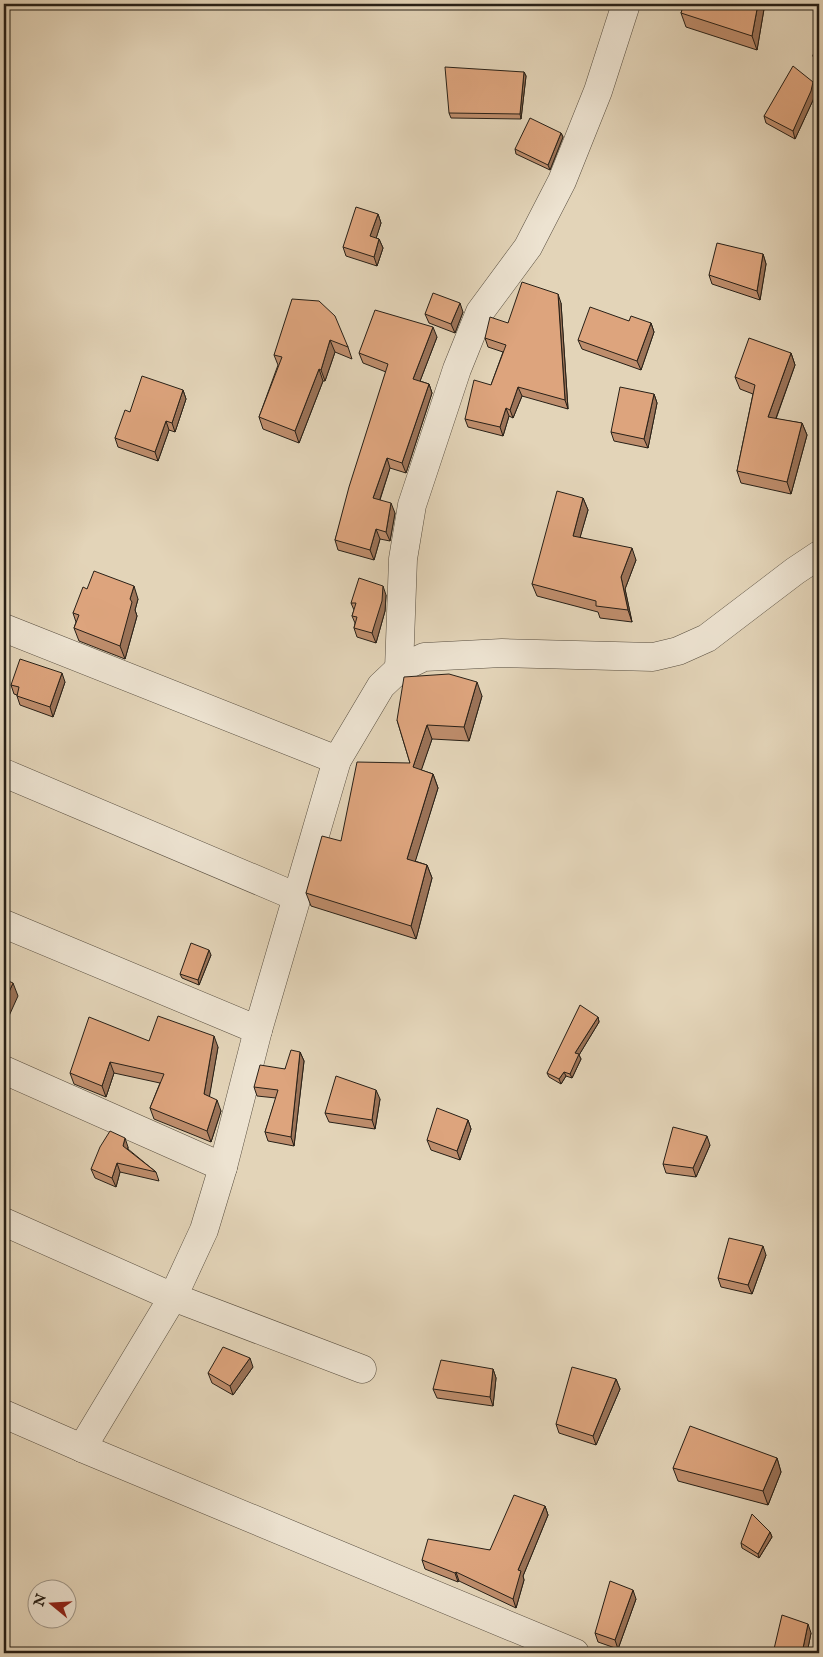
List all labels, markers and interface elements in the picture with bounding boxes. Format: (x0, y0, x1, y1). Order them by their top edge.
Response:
north arrow (28, 1580, 78, 1630)
text: N (30, 1592, 51, 1610)

